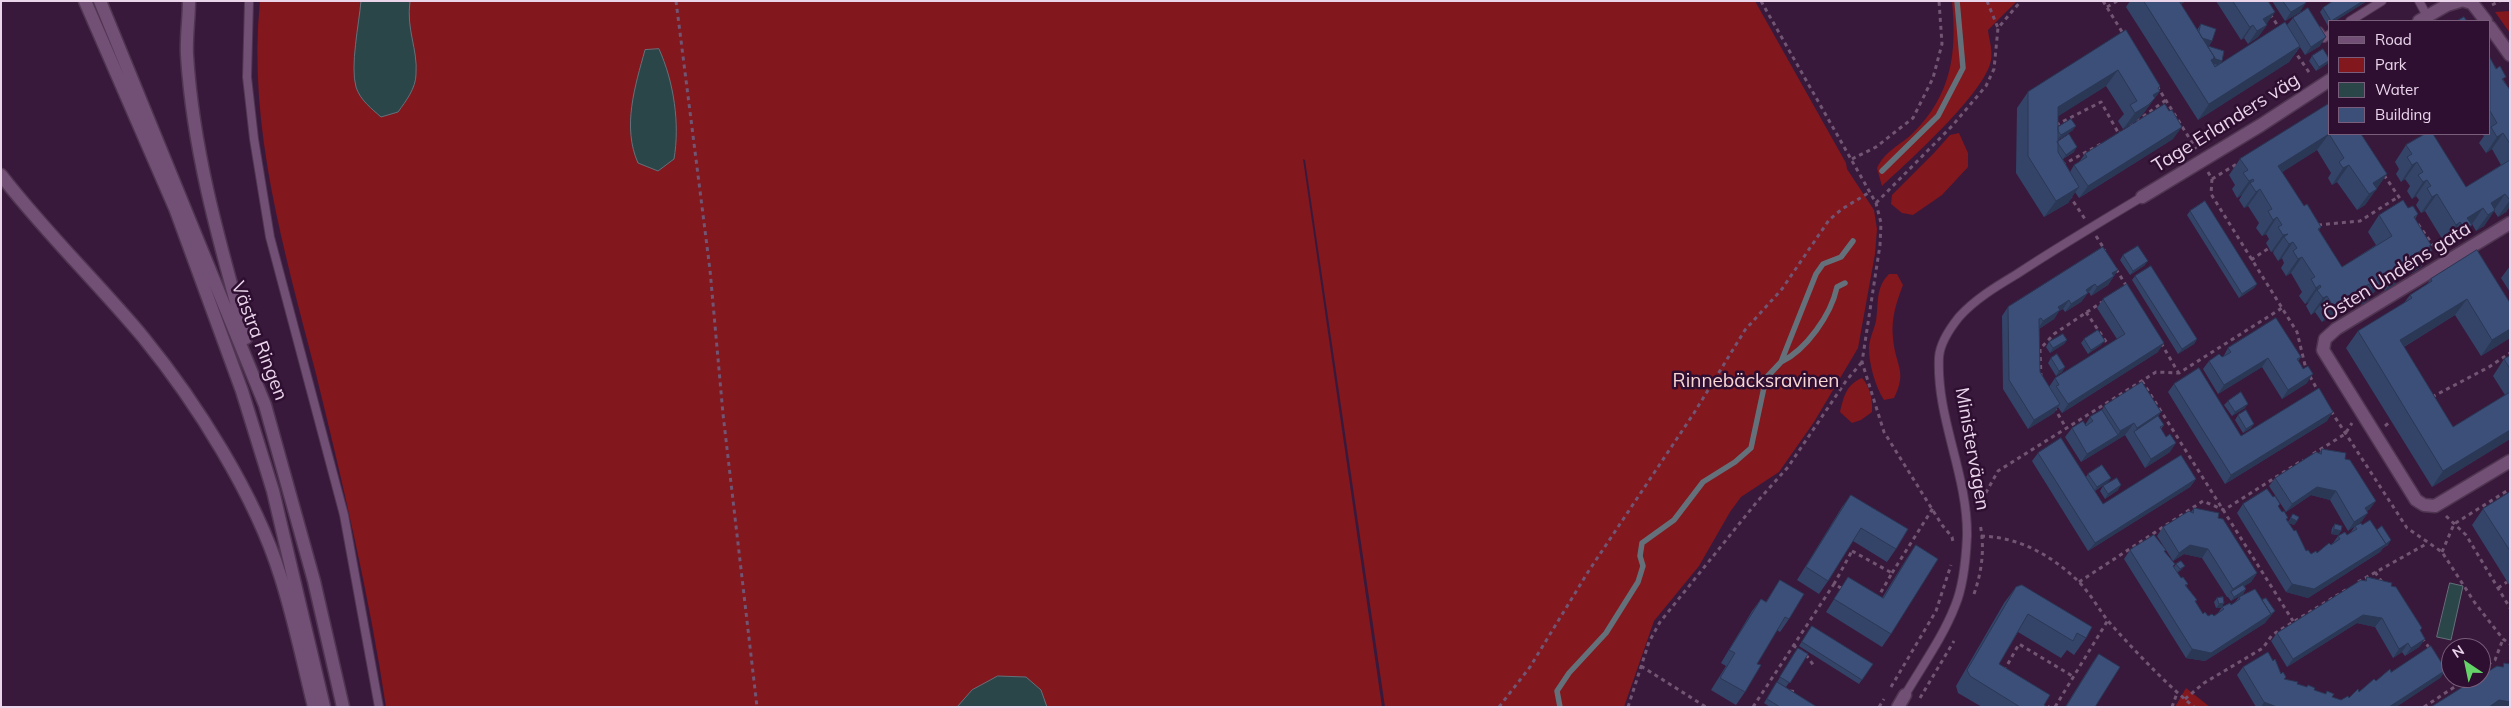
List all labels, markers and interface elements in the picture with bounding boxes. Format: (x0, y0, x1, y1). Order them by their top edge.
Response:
legend (2328, 20, 2491, 135)
text: Road (2375, 30, 2412, 49)
text: Park (2375, 55, 2407, 74)
street label: Tage Erlanders väg (2148, 69, 2304, 177)
text: Water (2375, 80, 2419, 99)
text: Building (2375, 105, 2431, 124)
street label: Östen Undéns gata (2319, 217, 2475, 327)
street label: Västra Ringen (226, 278, 292, 404)
park label: Rinnebäcksravinen (1673, 370, 1839, 392)
street label: Ministervägen (1950, 386, 1994, 512)
north arrow (2441, 638, 2491, 688)
text: N (2449, 641, 2468, 662)

